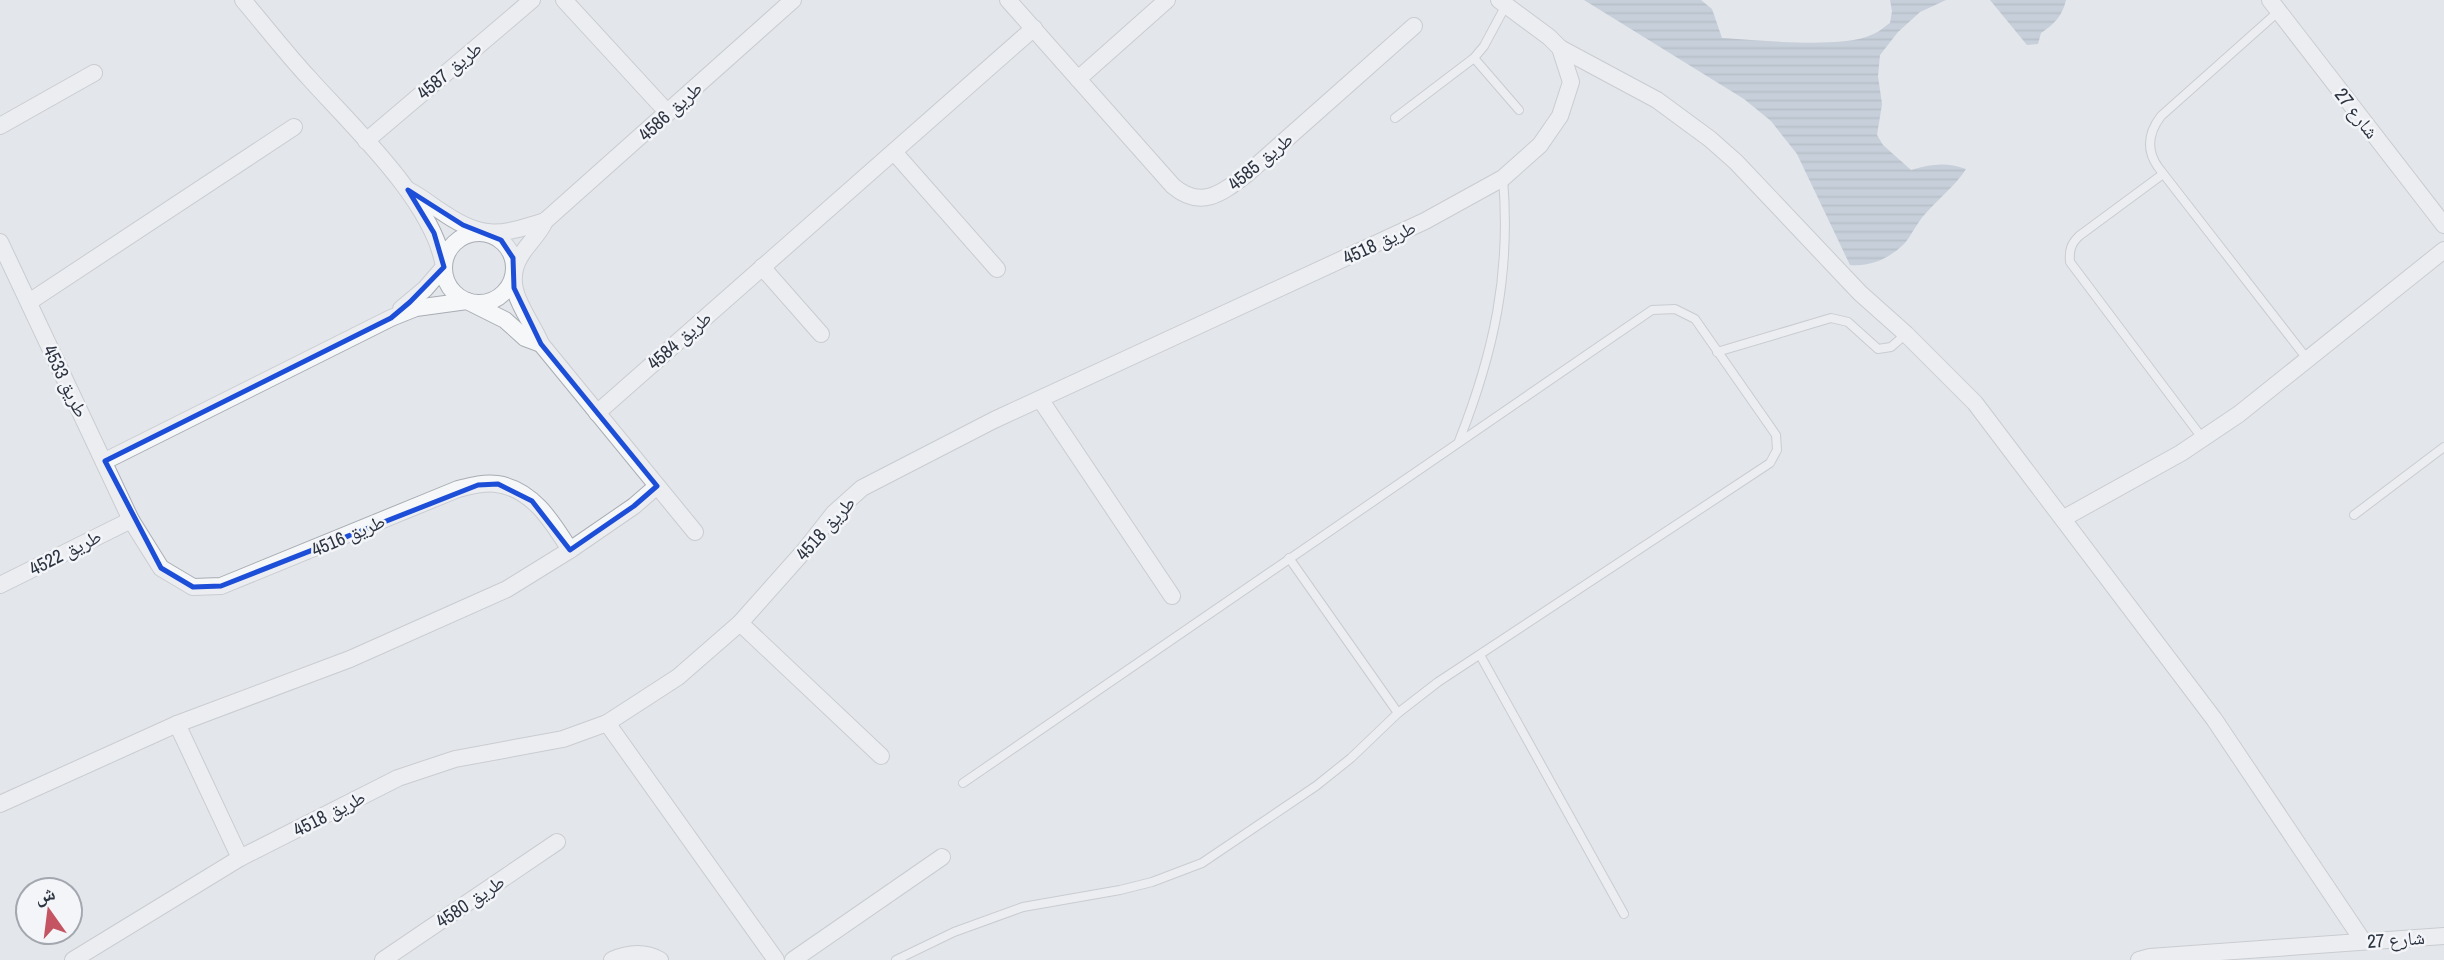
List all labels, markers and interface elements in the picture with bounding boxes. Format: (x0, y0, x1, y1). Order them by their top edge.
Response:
street label: طريق 4587 (411, 35, 487, 105)
street label: طريق 4586 (632, 75, 708, 147)
street label: شارع 27 (2329, 82, 2385, 144)
street label: طريق 4585 (1222, 126, 1298, 196)
street label: طريق 4518 (1338, 214, 1420, 270)
street label: طريق 4584 (641, 305, 717, 375)
street label: طريق 4533 (37, 340, 95, 422)
street label: طريق 4518 (789, 490, 861, 566)
street label: طريق 4516 (307, 508, 389, 562)
street label: طريق 4522 (24, 523, 106, 581)
street label: طريق 4518 (288, 784, 370, 842)
street label: طريق 4580 (430, 868, 510, 934)
north arrow (14, 876, 84, 946)
text: ش (32, 879, 58, 910)
street label: شارع 27 (2366, 924, 2426, 954)

